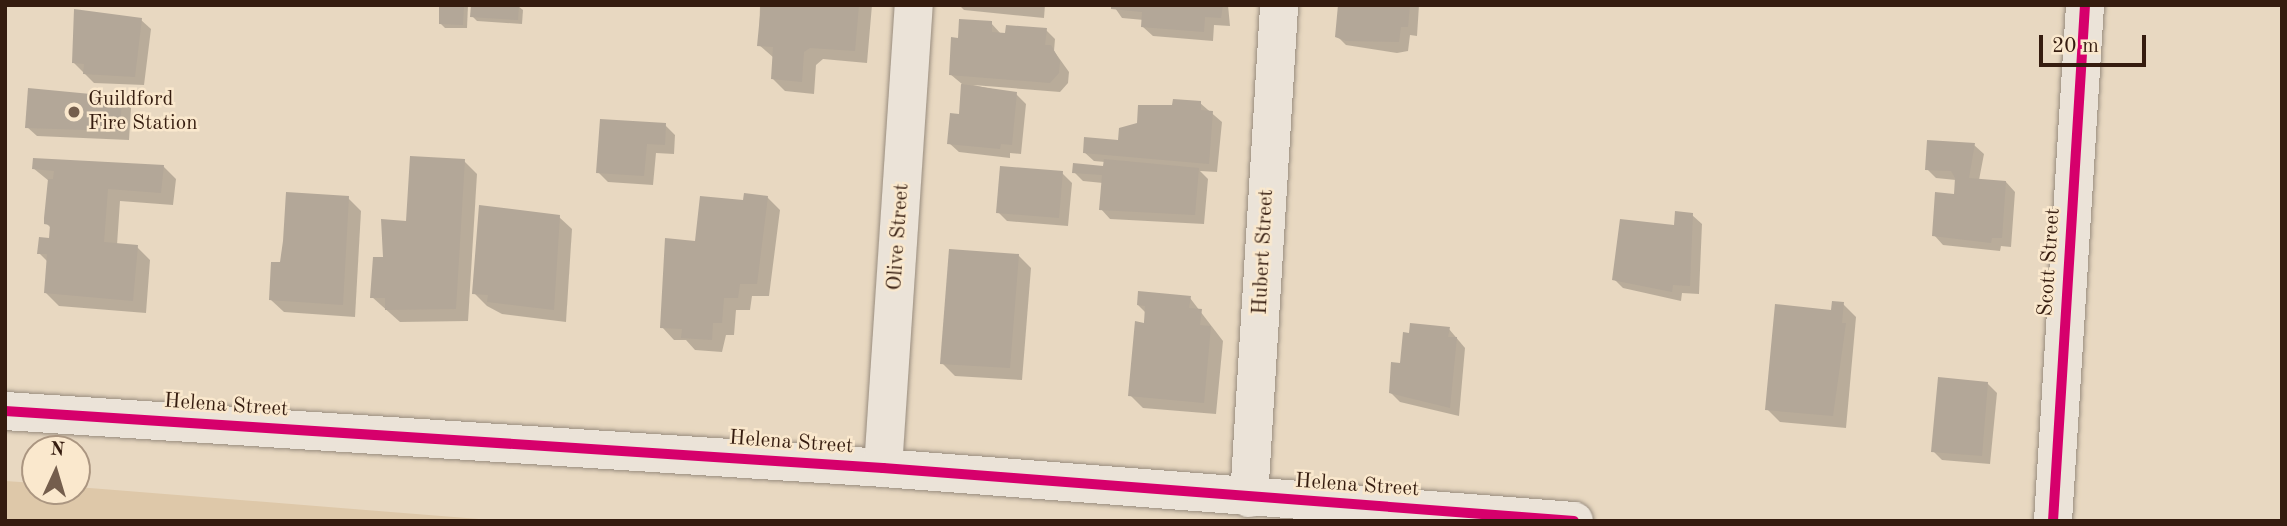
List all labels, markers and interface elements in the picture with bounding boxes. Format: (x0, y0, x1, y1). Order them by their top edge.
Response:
scale bar (2042, 21, 2149, 65)
text: 20 m (2052, 36, 2099, 57)
place label: Guildford Fire Station (88, 87, 198, 137)
marker: Guildford Fire Station (66, 104, 82, 120)
street label: Olive Street (883, 183, 915, 291)
street label: Hubert Street (1248, 189, 1280, 315)
street label: Scott Street (2034, 207, 2066, 317)
street label: Helena Street (163, 389, 289, 423)
street label: Helena Street (728, 426, 854, 460)
north arrow (21, 435, 91, 505)
text: N (49, 441, 65, 461)
street label: Helena Street (1294, 469, 1420, 503)

